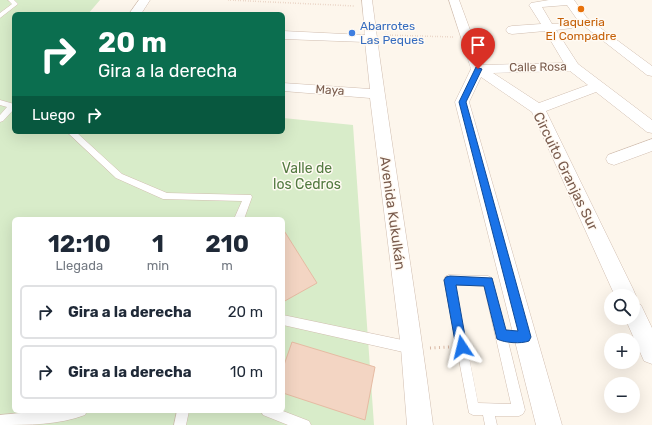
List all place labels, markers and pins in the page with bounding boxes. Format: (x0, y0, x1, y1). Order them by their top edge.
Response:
marker: Taqueria El Compadre (576, 4, 586, 14)
place label: Taqueria El Compadre (546, 15, 617, 43)
place label: Abarrotes Las Peques (360, 19, 424, 47)
marker: Abarrotes Las Peques (347, 28, 357, 38)
pin (461, 28, 495, 69)

